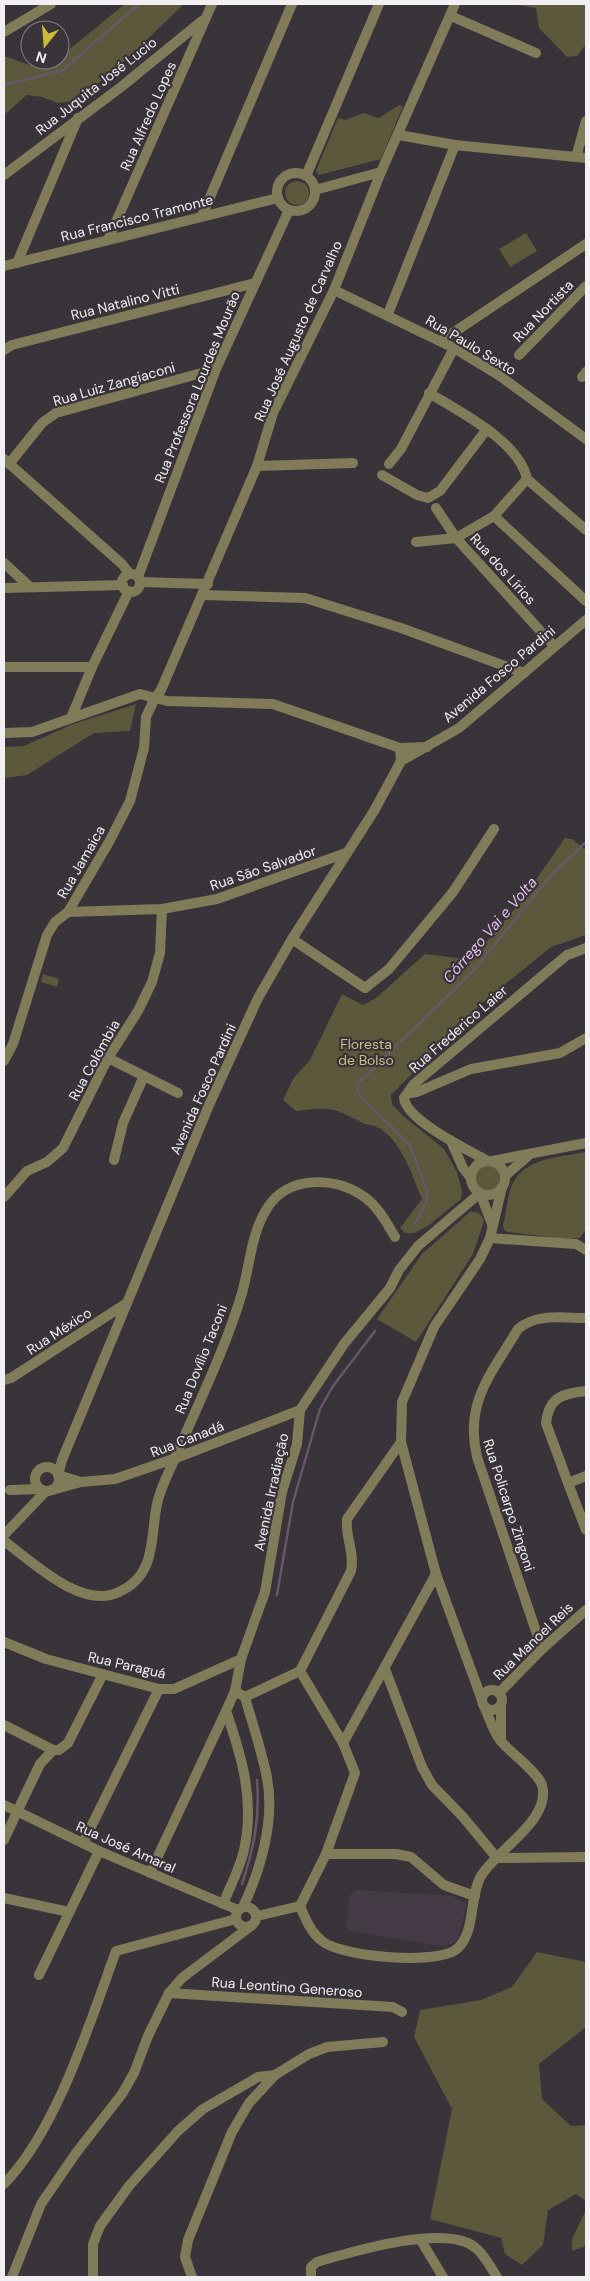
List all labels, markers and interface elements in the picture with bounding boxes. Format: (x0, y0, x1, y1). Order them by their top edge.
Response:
north arrow (20, 20, 70, 70)
street label: Rua Juquita José Lucio (32, 33, 160, 139)
text: N (34, 47, 49, 68)
street label: Rua Alfredo Lopes (116, 59, 180, 173)
street label: Rua Francisco Tramonte (59, 190, 215, 246)
street label: Rua José Augusto de Carvalho (250, 238, 346, 424)
street label: Rua Nortista (509, 276, 577, 346)
street label: Rua Natalino Vitti (69, 280, 181, 324)
street label: Rua Professora Lourdes Mourão (150, 288, 244, 486)
street label: Rua Paulo Sexto (422, 311, 520, 379)
street label: Rua Luiz Zangiaconi (51, 358, 177, 410)
street label: Rua dos Lírios (466, 530, 540, 608)
street label: Avenida Fosco Pardini (439, 622, 559, 726)
street label: Rua Jamaica (53, 822, 109, 902)
street label: Rua São Salvador (207, 841, 319, 895)
water label: Córrego Vai e Volta (438, 873, 542, 987)
street label: Rua Frederico Laier (405, 981, 511, 1077)
street label: Rua Colômbia (64, 1016, 124, 1104)
street label: Avenida Fosco Pardini (166, 1021, 240, 1157)
park label: Floresta de Bolso (338, 1035, 394, 1069)
street label: Rua Dovílio Taconi (171, 1302, 231, 1416)
street label: Rua México (23, 1303, 95, 1359)
street label: Rua Canadá (148, 1417, 226, 1461)
street label: Avenida Irradiação (250, 1431, 292, 1553)
street label: Rua Policarpo Zingoni (479, 1437, 539, 1573)
street label: Rua Manoel Reis (489, 1598, 577, 1684)
street label: Rua Paraguá (86, 1647, 168, 1683)
street label: Rua José Amaral (73, 1817, 179, 1877)
street label: Rua Leontino Generoso (211, 1973, 363, 2001)

